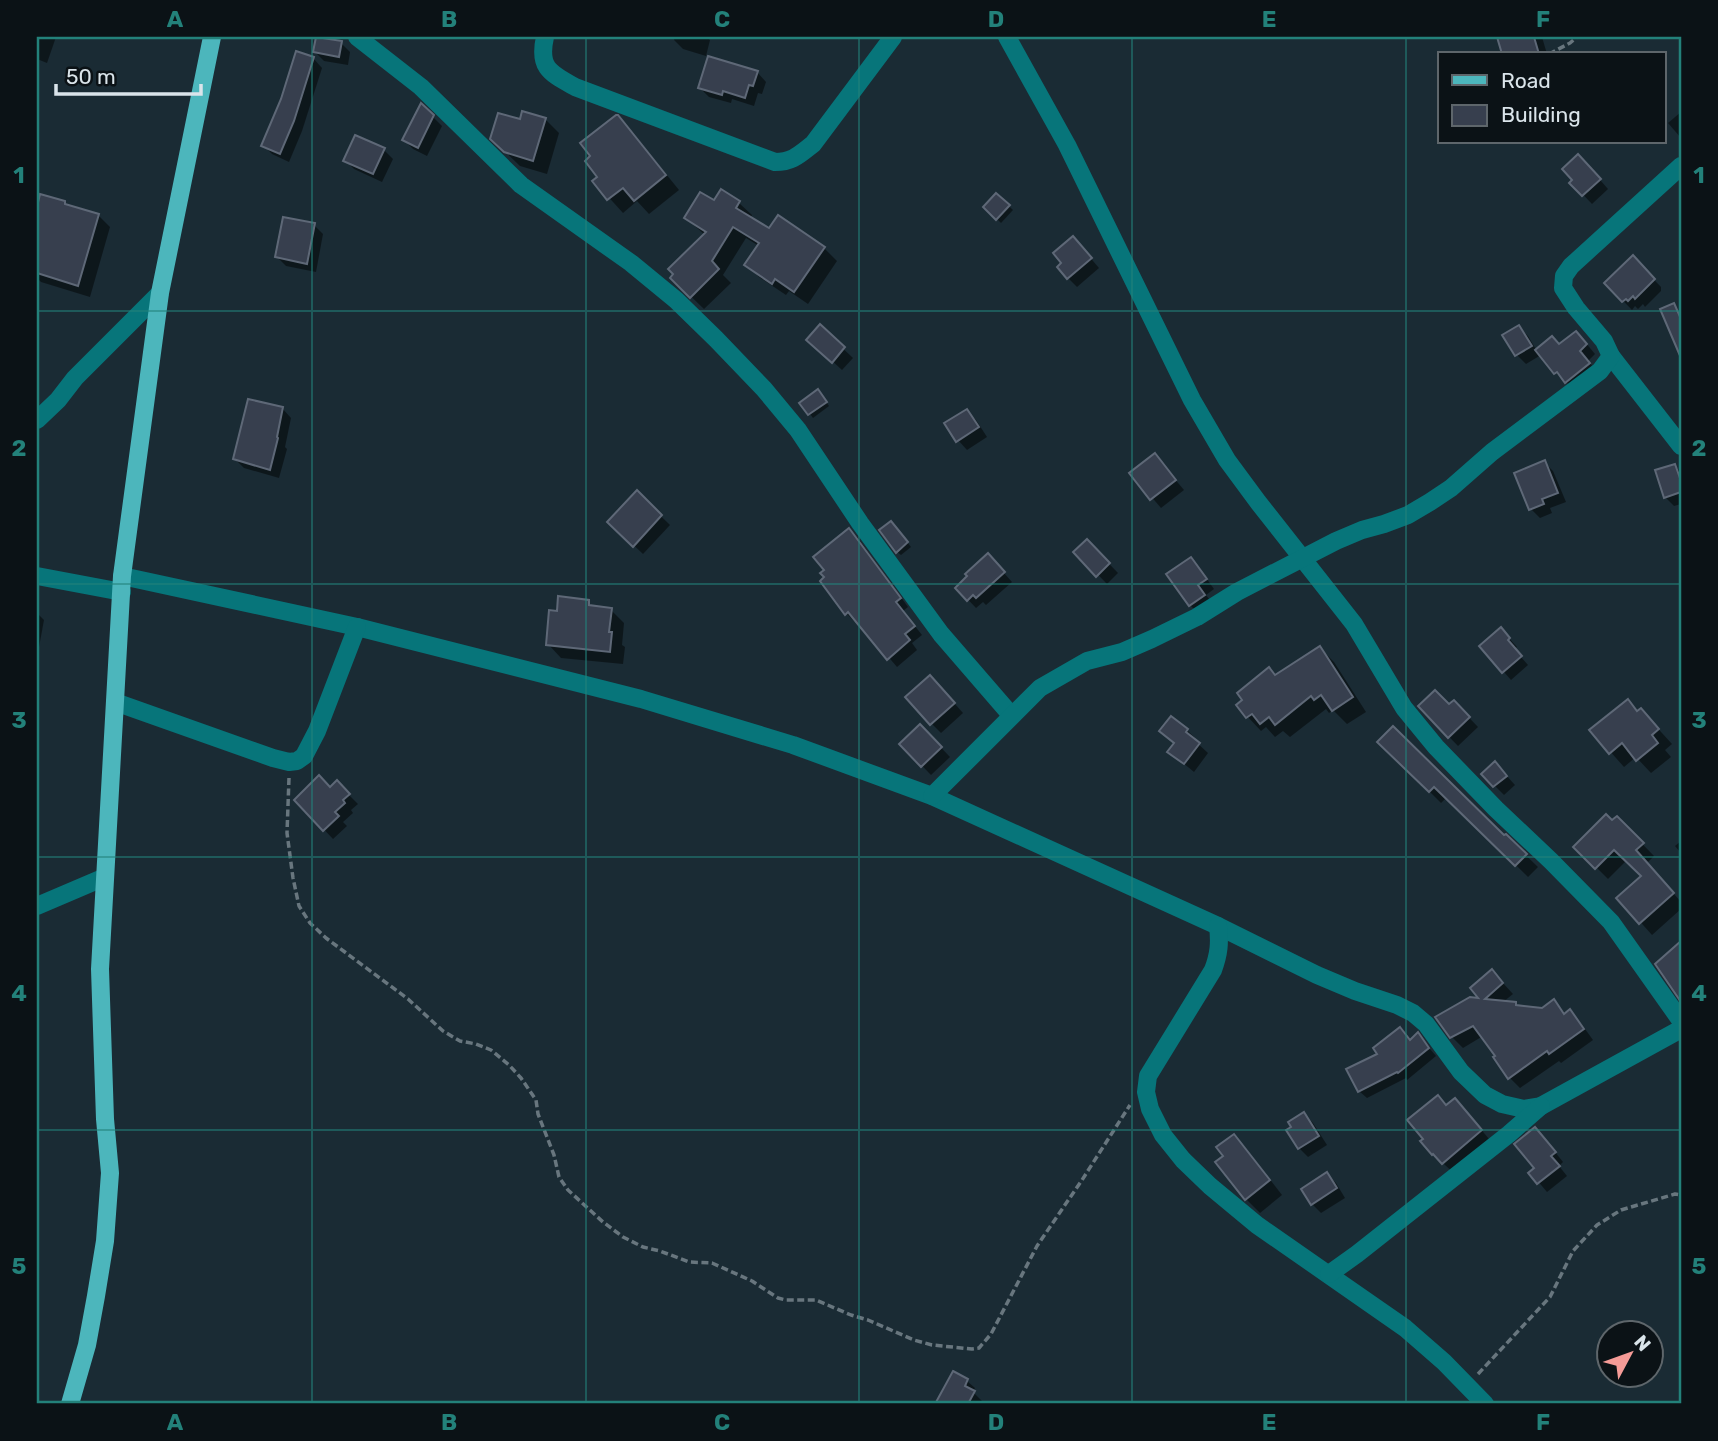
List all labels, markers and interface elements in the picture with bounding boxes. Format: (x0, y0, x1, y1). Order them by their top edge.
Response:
text: A (167, 5, 184, 33)
text: B (441, 5, 457, 33)
text: C (714, 5, 730, 33)
text: D (988, 5, 1004, 33)
text: E (1262, 5, 1276, 33)
text: F (1536, 5, 1550, 33)
scale bar (56, 52, 201, 96)
legend (1438, 52, 1666, 144)
text: 50 m (66, 64, 116, 89)
text: Road (1501, 68, 1551, 93)
text: Building (1501, 102, 1581, 127)
text: 1 (13, 161, 25, 189)
text: 1 (1693, 161, 1705, 189)
text: 2 (12, 434, 26, 462)
text: 2 (1692, 434, 1706, 462)
text: 3 (11, 706, 27, 734)
text: 3 (1691, 706, 1707, 734)
text: 4 (11, 979, 27, 1007)
text: 4 (1691, 979, 1707, 1007)
text: 5 (12, 1252, 27, 1280)
text: 5 (1692, 1252, 1707, 1280)
north arrow (1596, 1318, 1666, 1388)
text: N (1629, 1330, 1656, 1356)
text: A (167, 1408, 184, 1436)
text: B (441, 1408, 457, 1436)
text: C (714, 1408, 730, 1436)
text: D (988, 1408, 1004, 1436)
text: E (1262, 1408, 1276, 1436)
text: F (1536, 1408, 1550, 1436)

